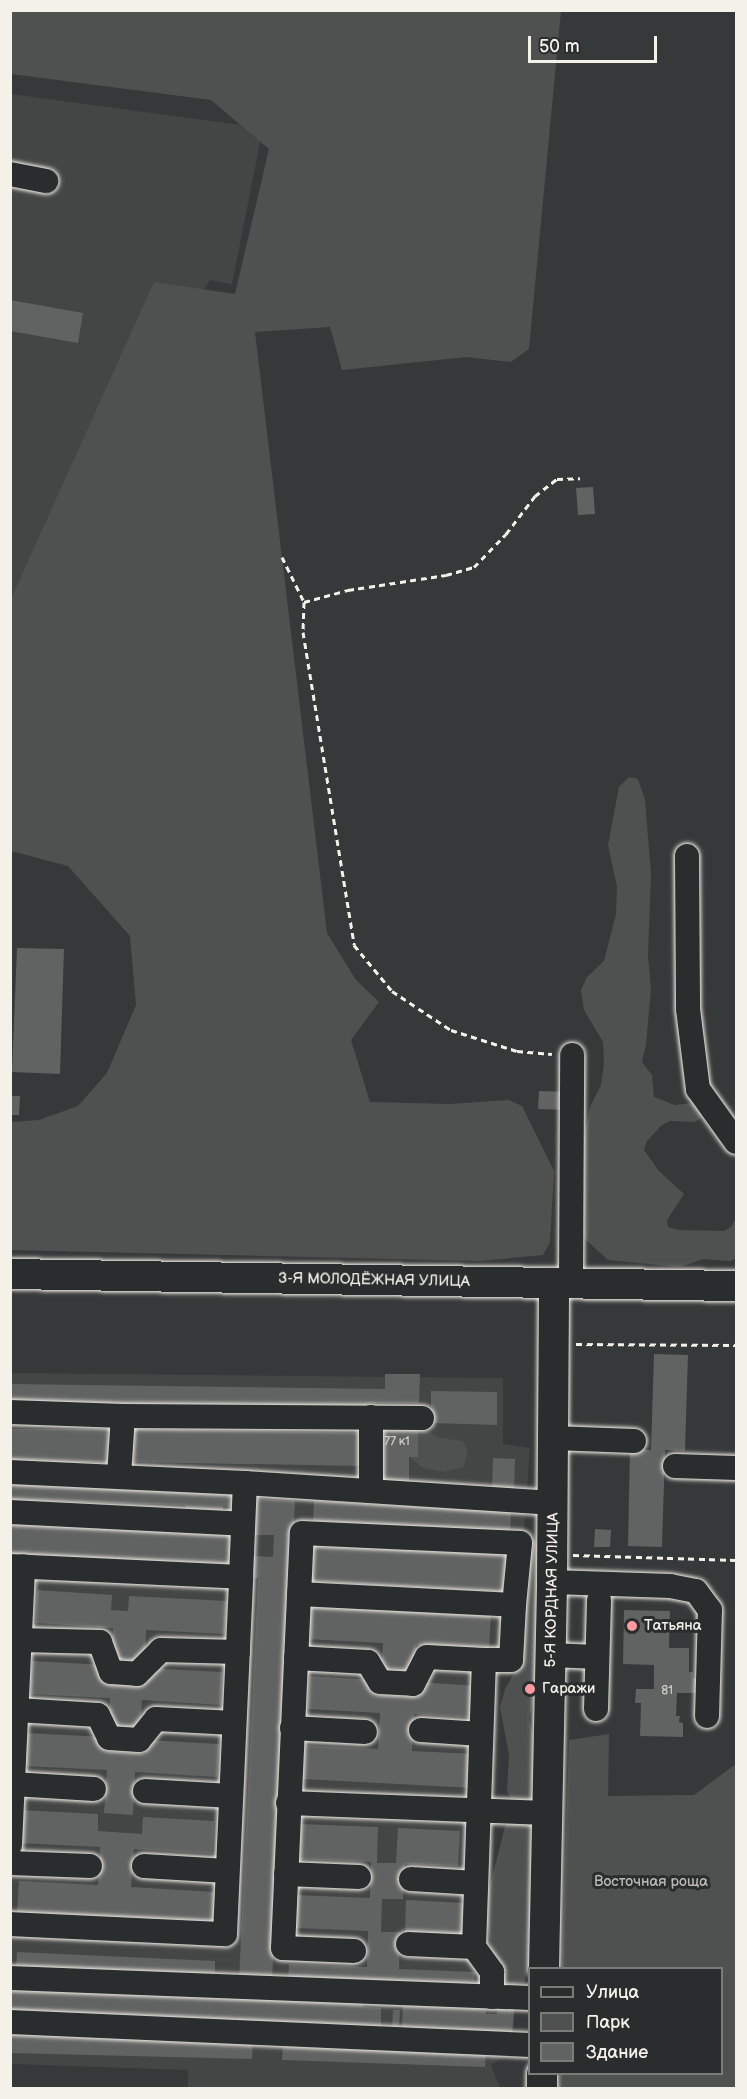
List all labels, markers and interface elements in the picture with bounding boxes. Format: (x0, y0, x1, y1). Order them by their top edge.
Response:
scale bar (531, 24, 660, 62)
text: 50 m (539, 36, 580, 57)
street label: 3-Я МОЛОДЁЖНАЯ УЛИЦА (278, 1269, 470, 1291)
house number: 77 к1 (384, 1435, 410, 1449)
street label: 5-Я КОРДНАЯ УЛИЦА (542, 1512, 562, 1668)
place label: Татьяна (644, 1617, 702, 1635)
marker: Татьяна (625, 1619, 639, 1633)
place label: Гаражи (542, 1680, 595, 1698)
marker: Гаражи (523, 1682, 537, 1696)
house number: 81 (661, 1684, 673, 1698)
park label: Восточная роща (594, 1873, 708, 1891)
legend (528, 1967, 723, 2075)
text: Улица (586, 1982, 639, 2003)
text: Парк (586, 2012, 630, 2033)
text: Здание (586, 2042, 648, 2063)

